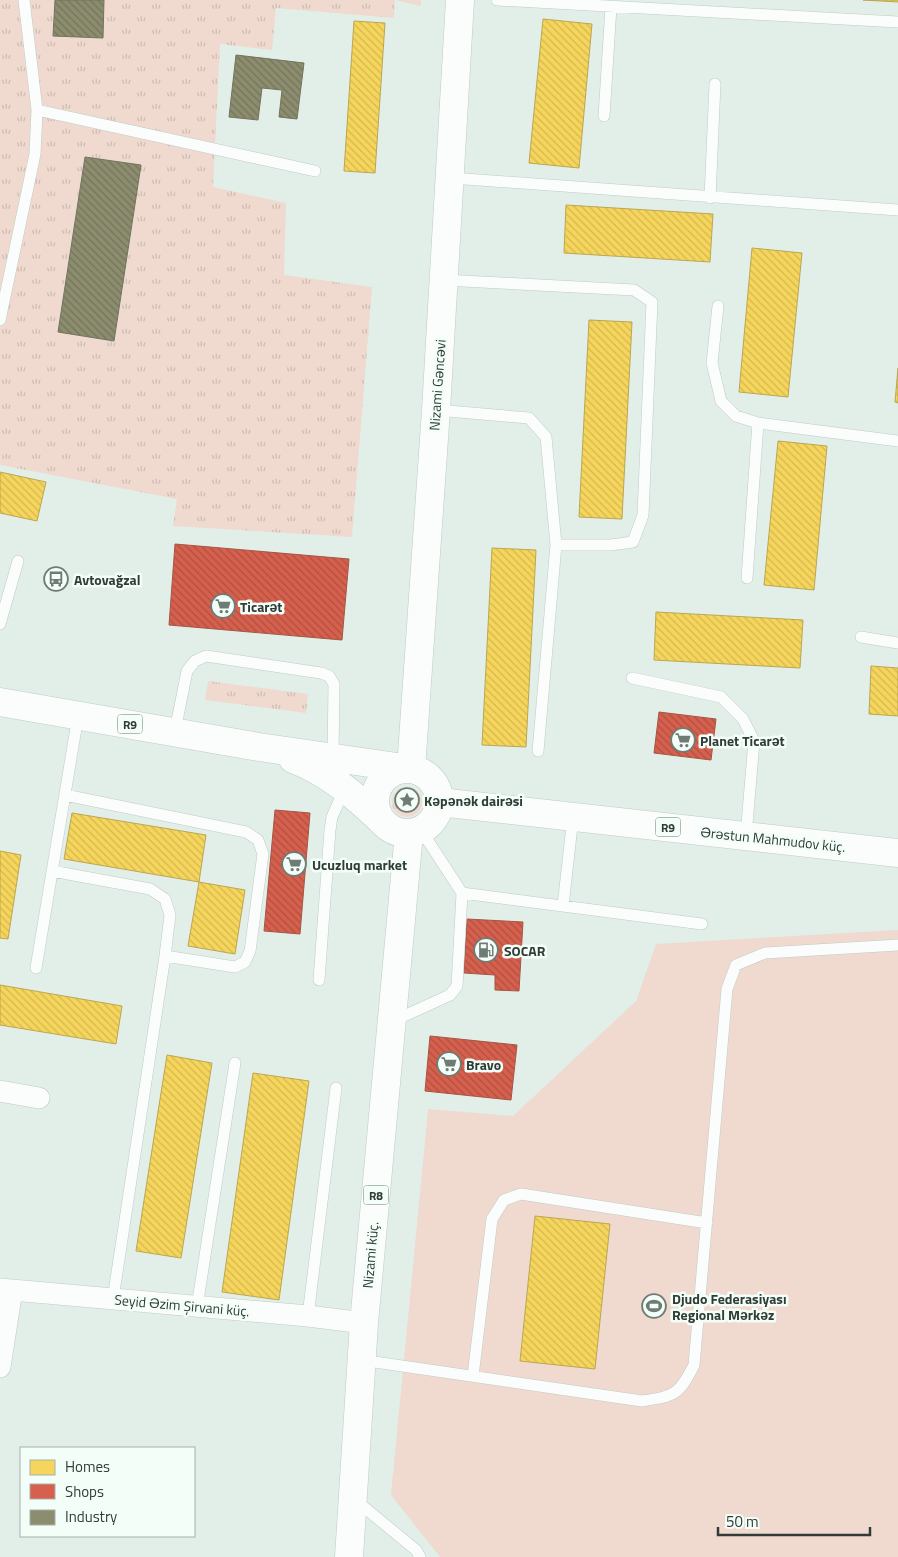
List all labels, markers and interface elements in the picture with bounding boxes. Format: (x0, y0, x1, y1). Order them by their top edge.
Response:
street label: Nizami Gəncəvi (423, 339, 451, 431)
bus stop icon: Avtovağzal (43, 566, 69, 592)
place label: Avtovağzal (74, 569, 140, 590)
supermarket icon: Ticarət (210, 593, 236, 619)
place label: Ticarət (240, 596, 282, 617)
road number: R9 (118, 714, 142, 734)
supermarket icon: Planet Ticarət (670, 727, 696, 753)
place label: Planet Ticarət (700, 730, 785, 751)
place icon: Kəpənək dairəsi (394, 787, 420, 813)
place label: Kəpənək dairəsi (424, 790, 523, 811)
road number: R9 (656, 818, 680, 836)
street label: Ərəstun Mahmudov küç. (699, 821, 847, 857)
supermarket icon: Ucuzluq market (281, 851, 307, 877)
place label: Ucuzluq market (312, 854, 407, 875)
fuel station icon: SOCAR (473, 937, 499, 963)
place label: SOCAR (504, 940, 546, 961)
supermarket icon: Bravo (436, 1051, 462, 1077)
place label: Bravo (466, 1054, 501, 1075)
road number: R8 (364, 1186, 388, 1204)
street label: Nizami küç. (357, 1221, 383, 1289)
place label: Djudo Federasiyası Regional Mərkəz (672, 1288, 787, 1325)
street label: Seyid Əzim Şirvani küç. (114, 1289, 250, 1321)
sports icon: Djudo Federasiyası Regional Mərkəz (641, 1293, 667, 1319)
legend (20, 1447, 195, 1537)
text: Homes (65, 1455, 110, 1478)
text: Shops (65, 1480, 104, 1503)
scale bar (718, 1504, 870, 1536)
text: Industry (65, 1505, 117, 1528)
text: 50 m (726, 1510, 759, 1533)

